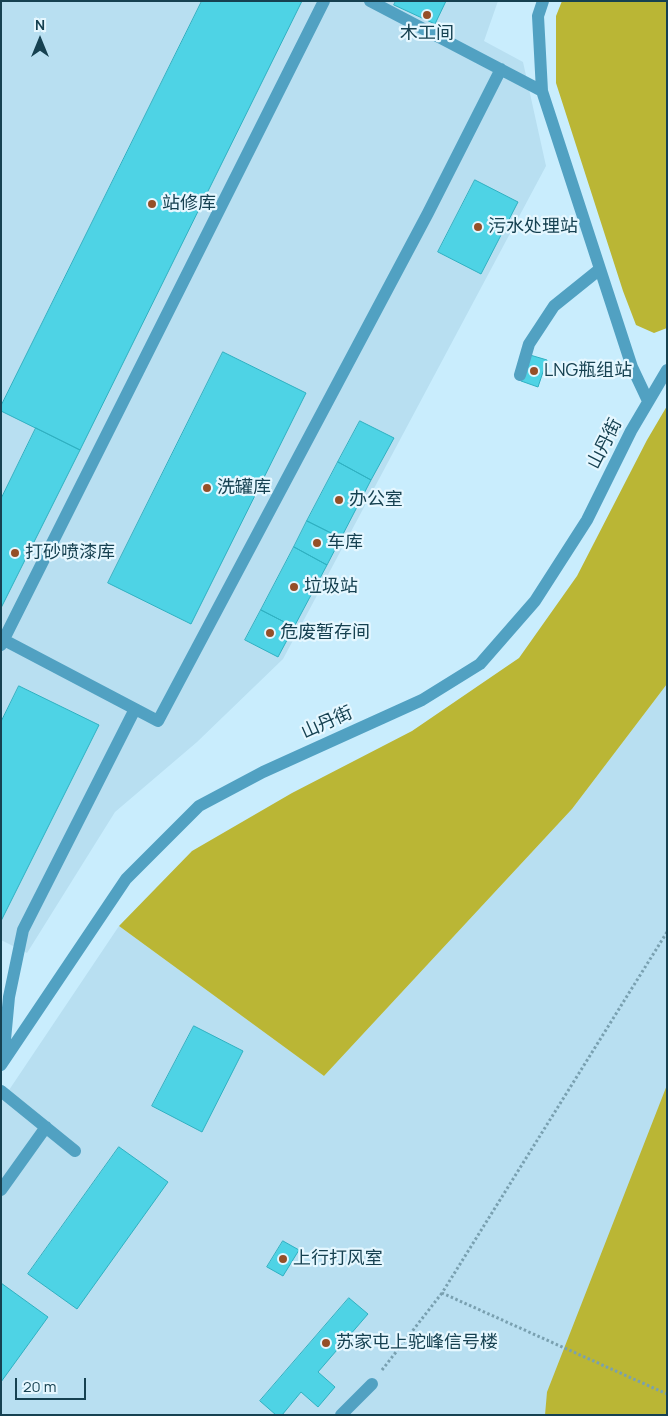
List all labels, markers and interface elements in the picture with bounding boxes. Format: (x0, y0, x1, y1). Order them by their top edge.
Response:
marker: 木工间 (421, 9, 433, 21)
north arrow (15, 15, 65, 65)
text: N (35, 15, 45, 34)
place label: 木工间 (400, 23, 454, 45)
place label: 站修库 (162, 193, 216, 215)
marker: 站修库 (146, 198, 158, 210)
place label: 污水处理站 (488, 216, 578, 238)
marker: 污水处理站 (472, 221, 484, 233)
place label: LNG瓶组站 (544, 360, 632, 382)
marker: LNG瓶组站 (528, 365, 540, 377)
street label: 山丹街 (583, 415, 627, 473)
place label: 洗罐库 (217, 477, 271, 499)
marker: 洗罐库 (201, 482, 213, 494)
place label: 办公室 (349, 489, 403, 511)
marker: 办公室 (333, 494, 345, 506)
place label: 车库 (327, 532, 363, 554)
marker: 车库 (311, 537, 323, 549)
place label: 打砂喷漆库 (25, 542, 115, 564)
marker: 打砂喷漆库 (9, 547, 21, 559)
place label: 垃圾站 (304, 576, 358, 598)
marker: 垃圾站 (288, 581, 300, 593)
place label: 危废暂存间 (280, 622, 370, 644)
marker: 危废暂存间 (264, 627, 276, 639)
street label: 山丹街 (298, 702, 356, 744)
place label: 上行打风室 (293, 1248, 383, 1270)
marker: 上行打风室 (277, 1253, 289, 1265)
place label: 苏家屯上驼峰信号楼 (336, 1332, 498, 1354)
marker: 苏家屯上驼峰信号楼 (320, 1337, 332, 1349)
scale bar (18, 1368, 89, 1400)
text: 20 m (23, 1376, 56, 1397)

